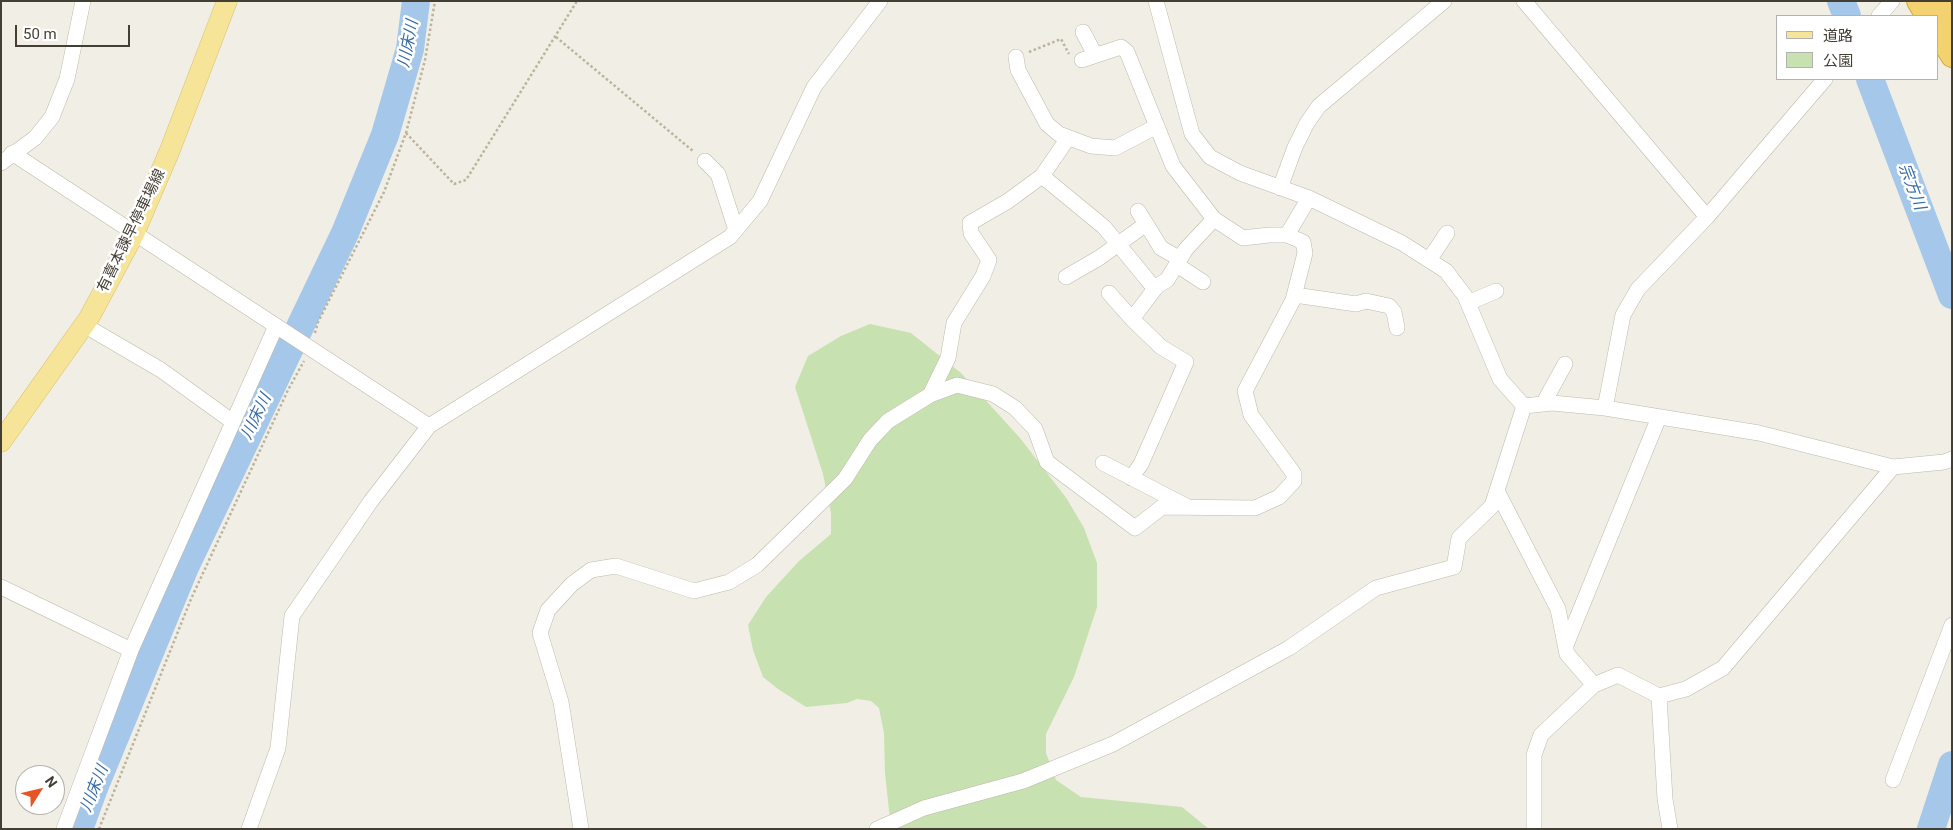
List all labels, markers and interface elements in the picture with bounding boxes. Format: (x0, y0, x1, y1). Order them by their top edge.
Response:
scale bar (18, 15, 132, 47)
legend (1776, 15, 1938, 80)
water label: 川床川 (395, 19, 423, 69)
text: 50 m (23, 25, 57, 43)
text: 道路 (1823, 27, 1853, 45)
text: 公園 (1823, 52, 1853, 70)
water label: 宗方川 (1893, 161, 1929, 213)
street label: 有喜本諫早停車場線 (94, 166, 170, 296)
water label: 川床川 (238, 391, 276, 443)
water label: 川床川 (77, 763, 113, 815)
north arrow (15, 765, 65, 815)
text: N (42, 773, 61, 790)

